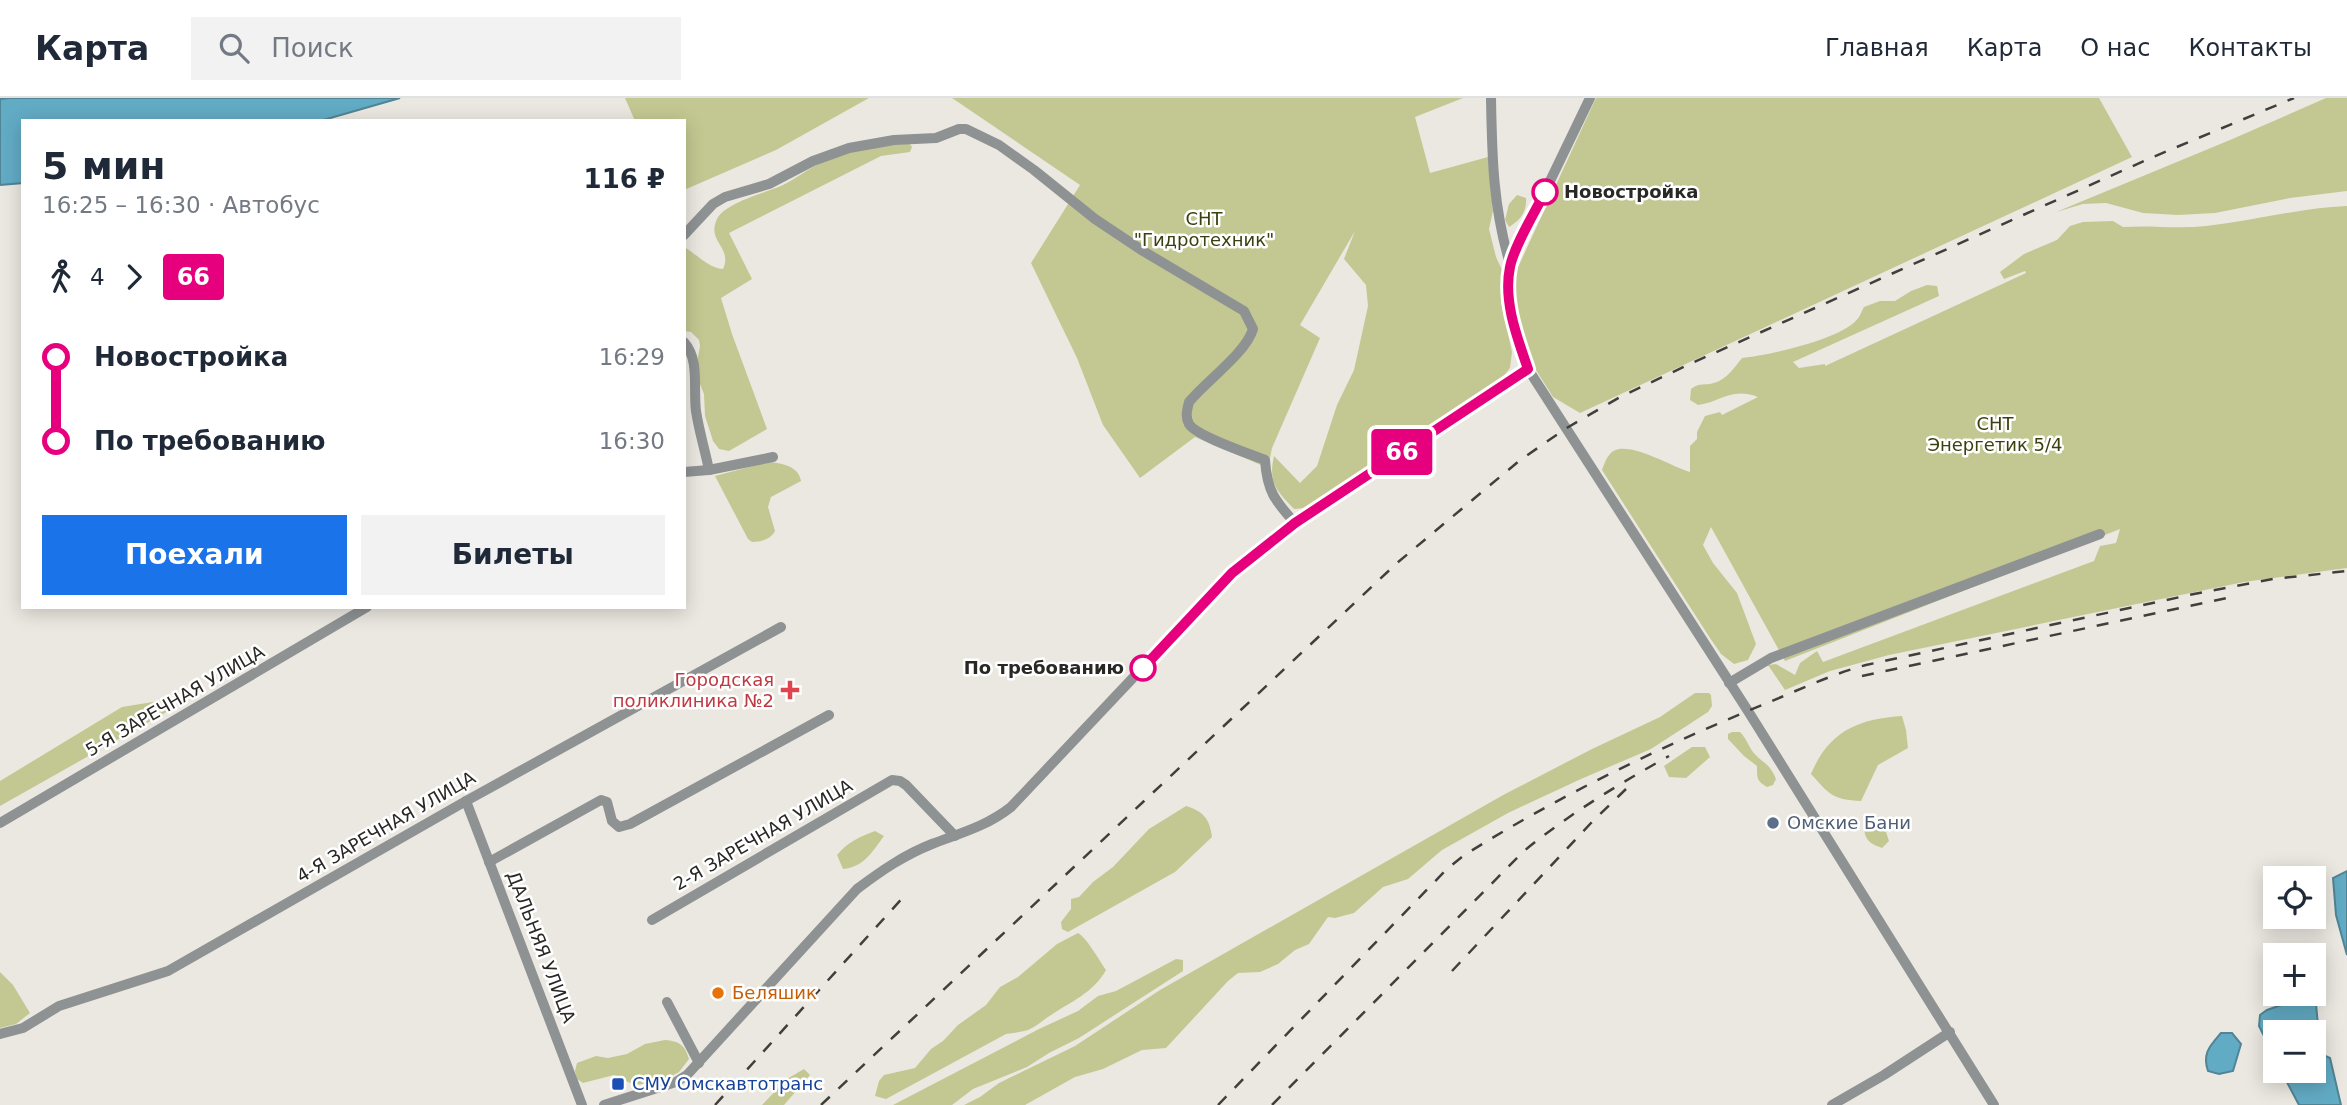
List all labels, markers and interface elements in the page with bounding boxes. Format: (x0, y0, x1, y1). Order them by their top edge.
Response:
search box (191, 17, 681, 80)
text: Карта (35, 29, 149, 68)
icon: search (215, 29, 253, 67)
text: Поиск (271, 33, 354, 63)
text: Главная (1825, 34, 1929, 62)
text: Карта (1967, 34, 2042, 62)
text: О нас (2080, 34, 2150, 62)
text: Контакты (2188, 34, 2312, 62)
text: 5 мин (42, 144, 166, 188)
text: 116 ₽ (584, 164, 665, 194)
marker: Новостройка (1532, 179, 1558, 205)
place label: Новостройка (1564, 181, 1699, 202)
text: 16:25 – 16:30 · Автобус (42, 192, 320, 218)
park label: СНТ "Гидротехник" (1134, 208, 1274, 250)
icon: walk (42, 258, 80, 296)
icon: forward (115, 258, 153, 296)
text: 66 (177, 263, 210, 291)
text: 4 (90, 264, 105, 290)
text: Новостройка (94, 342, 288, 372)
text: 16:29 (599, 344, 665, 370)
park label: СНТ Энергетик 5/4 (1927, 413, 2063, 455)
text: По требованию (94, 426, 325, 456)
text: 16:30 (599, 428, 665, 454)
line badge: 66 (1370, 429, 1434, 475)
text: 66 (1385, 438, 1419, 466)
button: Поехали (42, 515, 347, 595)
button: Билеты (361, 515, 665, 595)
street label: 5-Я ЗАРЕЧНАЯ УЛИЦА (82, 640, 268, 760)
marker: По требованию (1130, 655, 1156, 681)
place label: По требованию (964, 657, 1124, 678)
place label: Городская поликлиника №2 (613, 669, 774, 711)
marker: Городская поликлиника №2 (780, 680, 800, 700)
street label: 4-Я ЗАРЕЧНАЯ УЛИЦА (293, 766, 479, 886)
street label: 2-Я ЗАРЕЧНАЯ УЛИЦА (670, 774, 856, 894)
place label: Омские Бани (1787, 812, 1911, 833)
marker: Омские Бани (1765, 815, 1781, 831)
map controls (2263, 866, 2326, 1083)
button: locate (2263, 866, 2326, 929)
street label: ДАЛЬНЯЯ УЛИЦА (503, 868, 580, 1026)
button: + (2263, 943, 2326, 1006)
place label: Беляшик (732, 982, 817, 1003)
marker: Беляшик (710, 985, 726, 1001)
button: − (2263, 1020, 2326, 1083)
place label: СМУ Омскавтотранс (632, 1073, 823, 1094)
marker: СМУ Омскавтотранс (610, 1076, 626, 1092)

